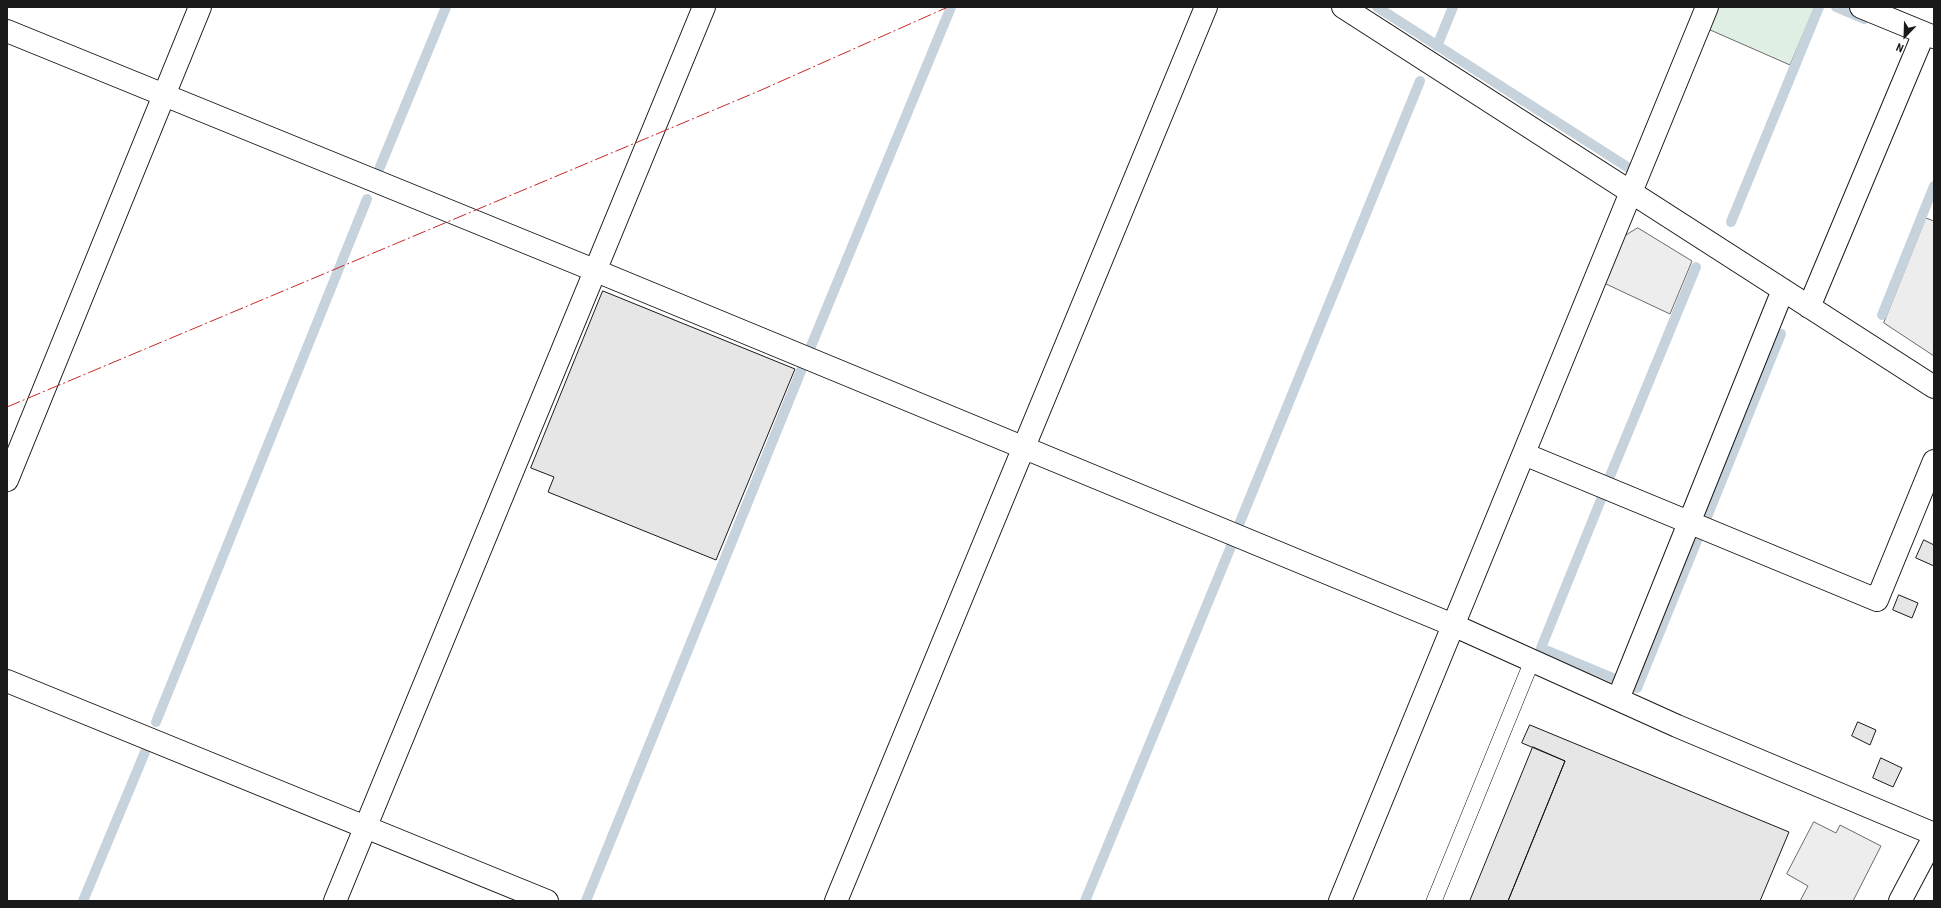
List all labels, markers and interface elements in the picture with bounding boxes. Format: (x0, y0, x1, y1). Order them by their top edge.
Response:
north arrow (1885, 16, 1925, 56)
text: N (1894, 40, 1906, 55)

